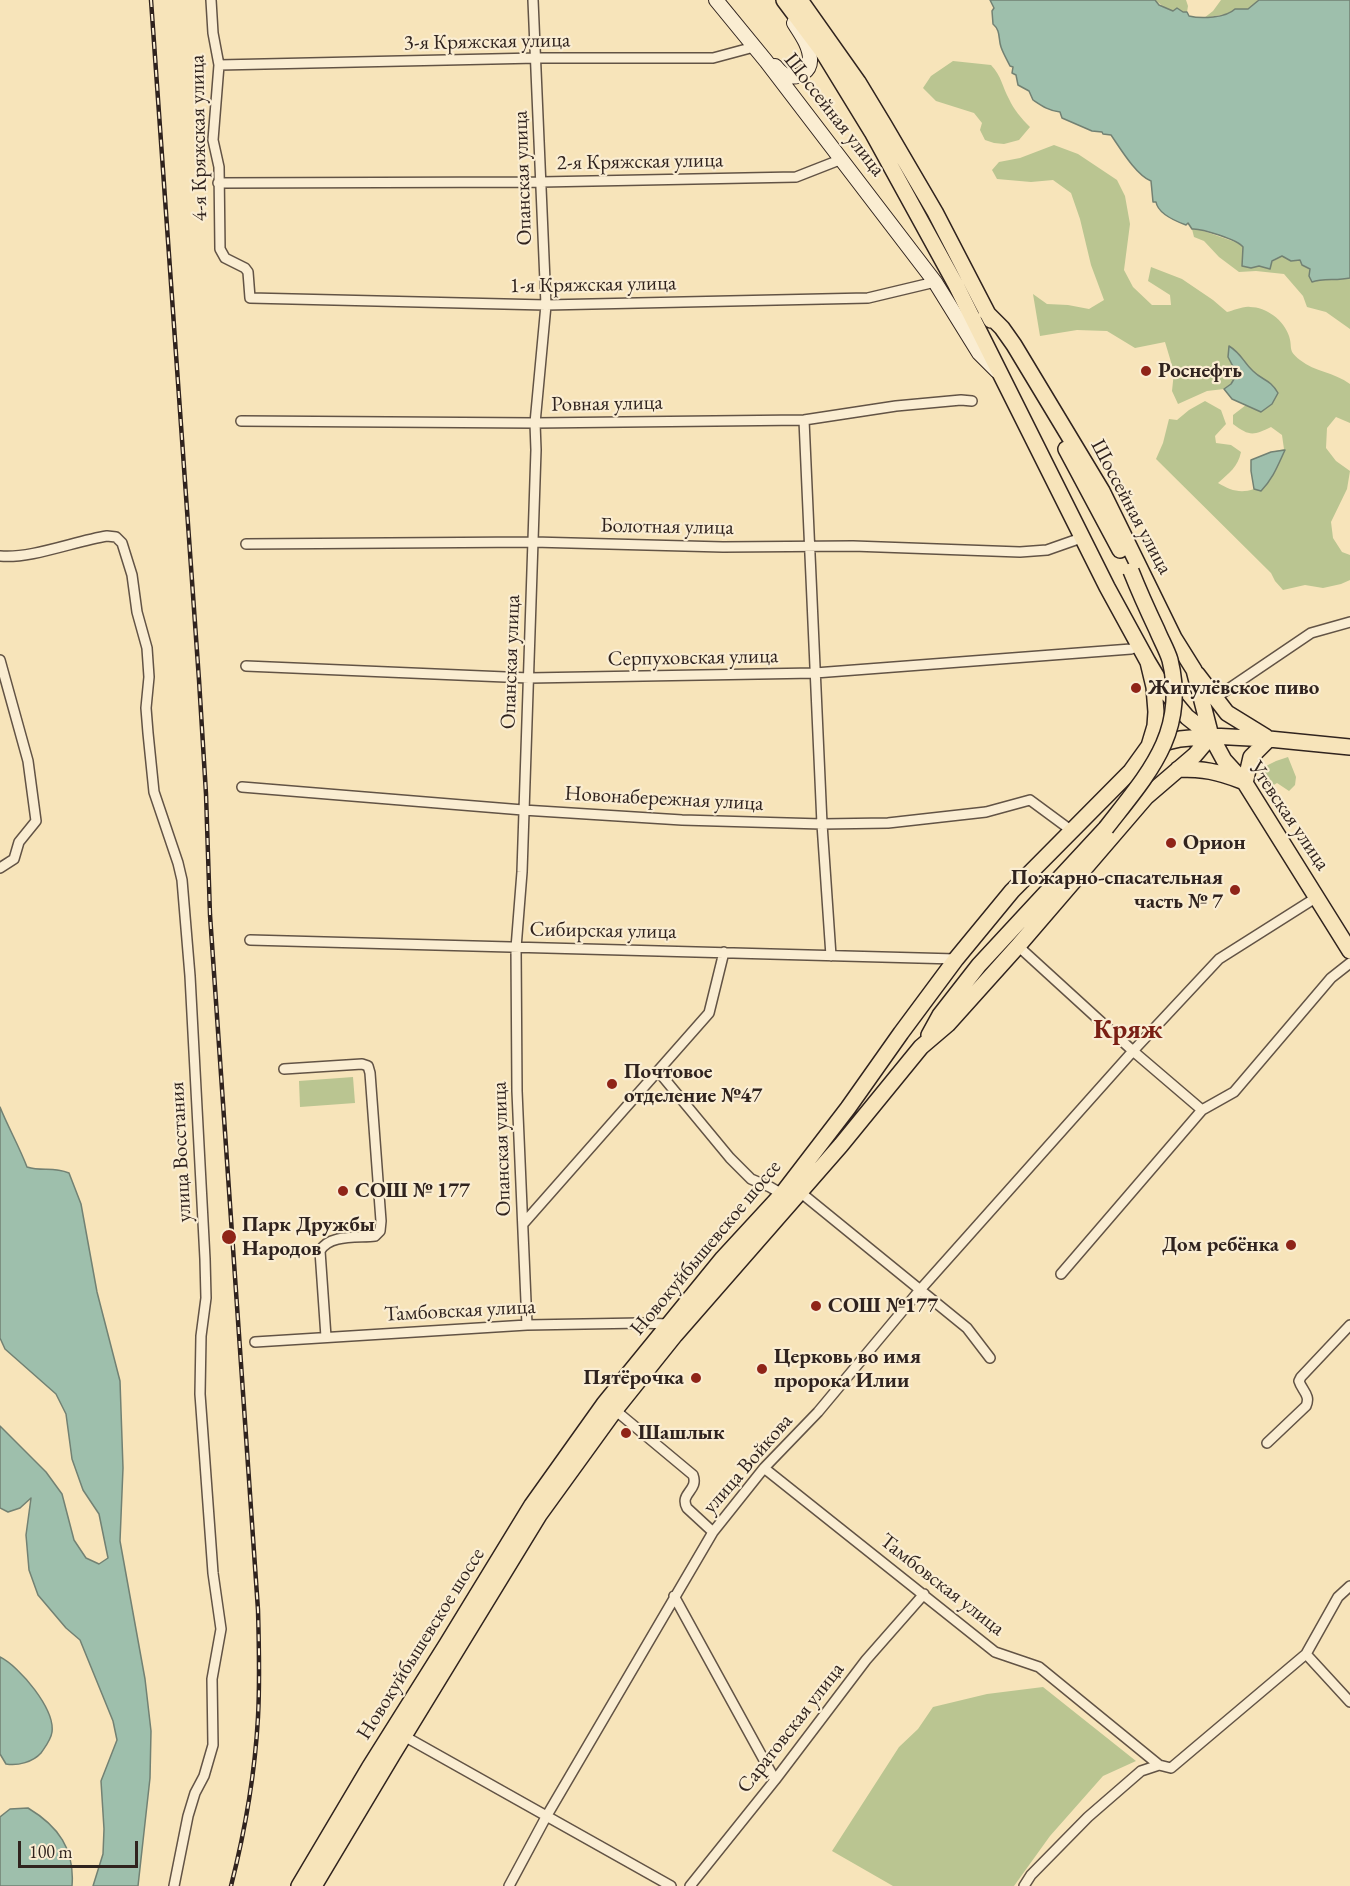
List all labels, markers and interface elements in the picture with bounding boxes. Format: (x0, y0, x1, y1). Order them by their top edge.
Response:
street label: 3-я Кряжская улица (404, 28, 570, 56)
street label: Шоссейная улица (778, 48, 890, 182)
street label: 4-я Кряжская улица (185, 55, 213, 221)
street label: Опанская улица (508, 110, 538, 246)
street label: 2-я Кряжская улица (557, 148, 723, 176)
street label: 1-я Кряжская улица (510, 271, 676, 299)
place label: Роснефть (1158, 358, 1242, 384)
marker: Роснефть (1139, 364, 1153, 378)
street label: Ровная улица (551, 390, 663, 418)
street label: Шоссейная улица (1085, 435, 1177, 579)
street label: Болотная улица (600, 513, 734, 541)
street label: Опанская улица (496, 594, 526, 730)
street label: Серпуховская улица (608, 644, 778, 672)
place label: Жигулёвское пиво (1148, 675, 1319, 701)
marker: Жигулёвское пиво (1129, 681, 1143, 695)
street label: Утевская улица (1243, 756, 1335, 876)
street label: Новонабережная улица (564, 781, 764, 817)
place label: Орион (1183, 830, 1246, 856)
marker: Орион (1164, 836, 1178, 850)
place label: Пожарно-спасательная часть № 7 (1011, 865, 1223, 915)
marker: Пожарно-спасательная часть № 7 (1228, 883, 1242, 897)
street label: Сибирская улица (529, 917, 677, 945)
district label: Кряж (1093, 1015, 1163, 1047)
place label: Почтовое отделение №47 (624, 1059, 762, 1109)
marker: Почтовое отделение №47 (605, 1077, 619, 1091)
street label: улица Восстания (165, 1081, 197, 1223)
street label: Опанская улица (487, 1081, 517, 1217)
street label: Новокуйбышевское шоссе (625, 1155, 787, 1341)
place label: СОШ № 177 (355, 1178, 470, 1204)
marker: СОШ № 177 (336, 1184, 350, 1198)
place label: Парк Дружбы Народов (242, 1212, 375, 1262)
marker: Парк Дружбы Народов (220, 1228, 238, 1246)
place label: Дом ребёнка (1162, 1232, 1279, 1258)
marker: Дом ребёнка (1284, 1238, 1298, 1252)
place label: СОШ №177 (828, 1293, 938, 1319)
street label: Тамбовская улица (384, 1294, 536, 1328)
marker: СОШ №177 (809, 1299, 823, 1313)
place label: Церковь во имя пророка Илии (774, 1344, 921, 1394)
marker: Церковь во имя пророка Илии (755, 1362, 769, 1376)
place label: Пятёрочка (583, 1365, 684, 1391)
marker: Пятёрочка (689, 1371, 703, 1385)
street label: улица Войкова (698, 1409, 798, 1519)
place label: Шашлык (638, 1420, 725, 1446)
marker: Шашлык (619, 1426, 633, 1440)
street label: Тамбовская улица (875, 1528, 1009, 1642)
street label: Новокуйбышевское шоссе (352, 1543, 490, 1745)
street label: Саратовская улица (732, 1658, 850, 1798)
scale bar (21, 1829, 141, 1867)
text: 100 m (29, 1840, 73, 1863)

